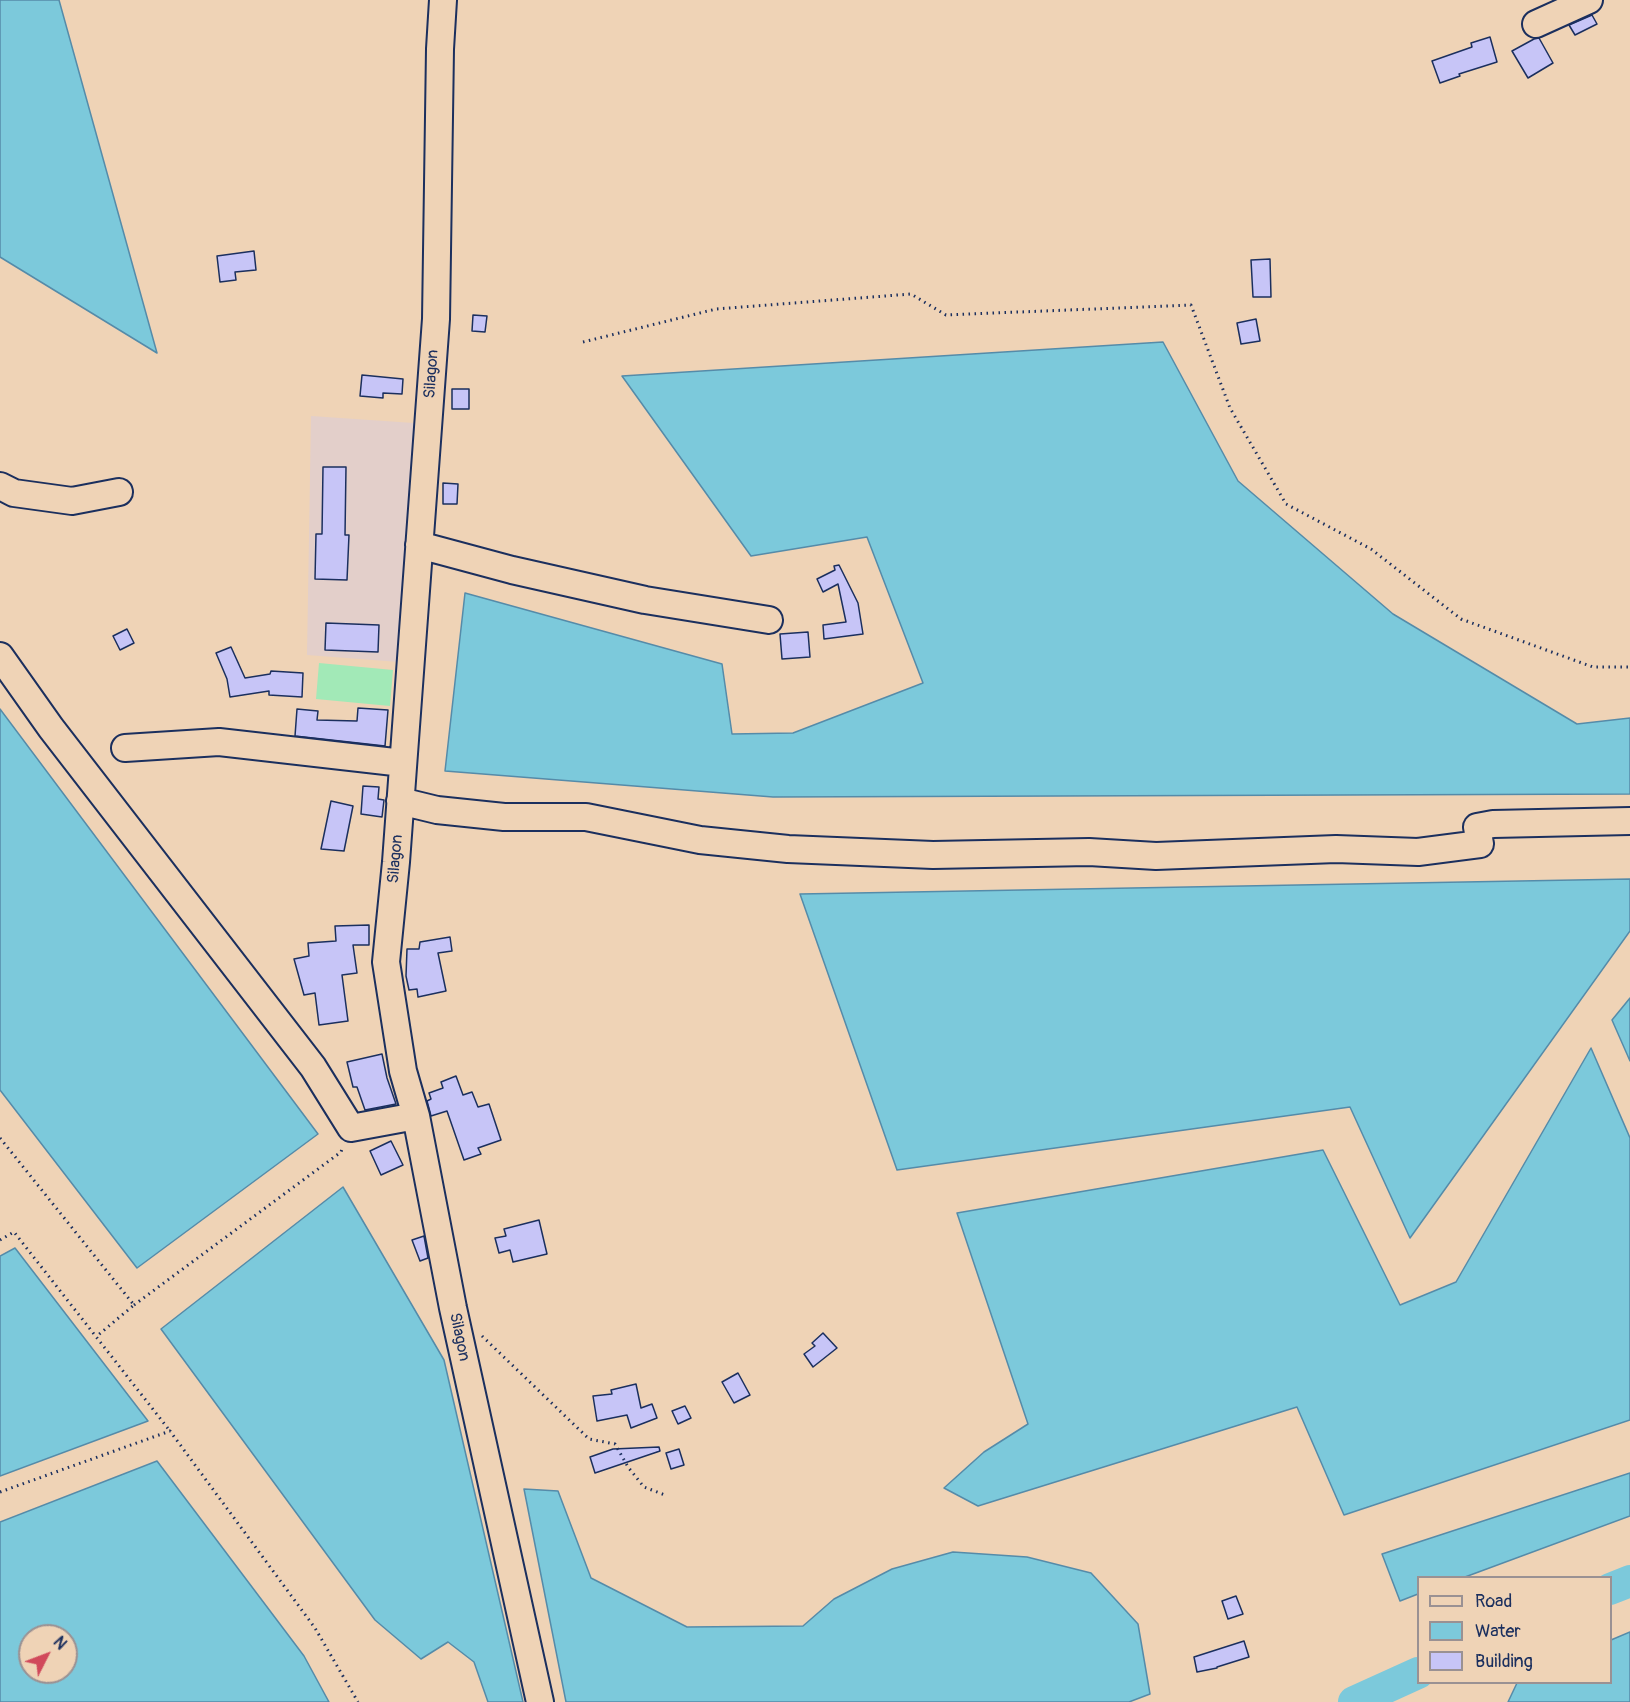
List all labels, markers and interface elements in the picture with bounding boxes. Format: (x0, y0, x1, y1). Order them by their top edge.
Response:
street label: Silagon (421, 349, 443, 399)
street label: Silagon (384, 834, 408, 884)
street label: Silagon (445, 1311, 473, 1363)
legend (1417, 1576, 1612, 1684)
text: Road (1475, 1590, 1512, 1613)
text: Water (1475, 1620, 1521, 1643)
north arrow (18, 1624, 78, 1684)
text: N (49, 1633, 71, 1654)
text: Building (1475, 1650, 1533, 1673)

